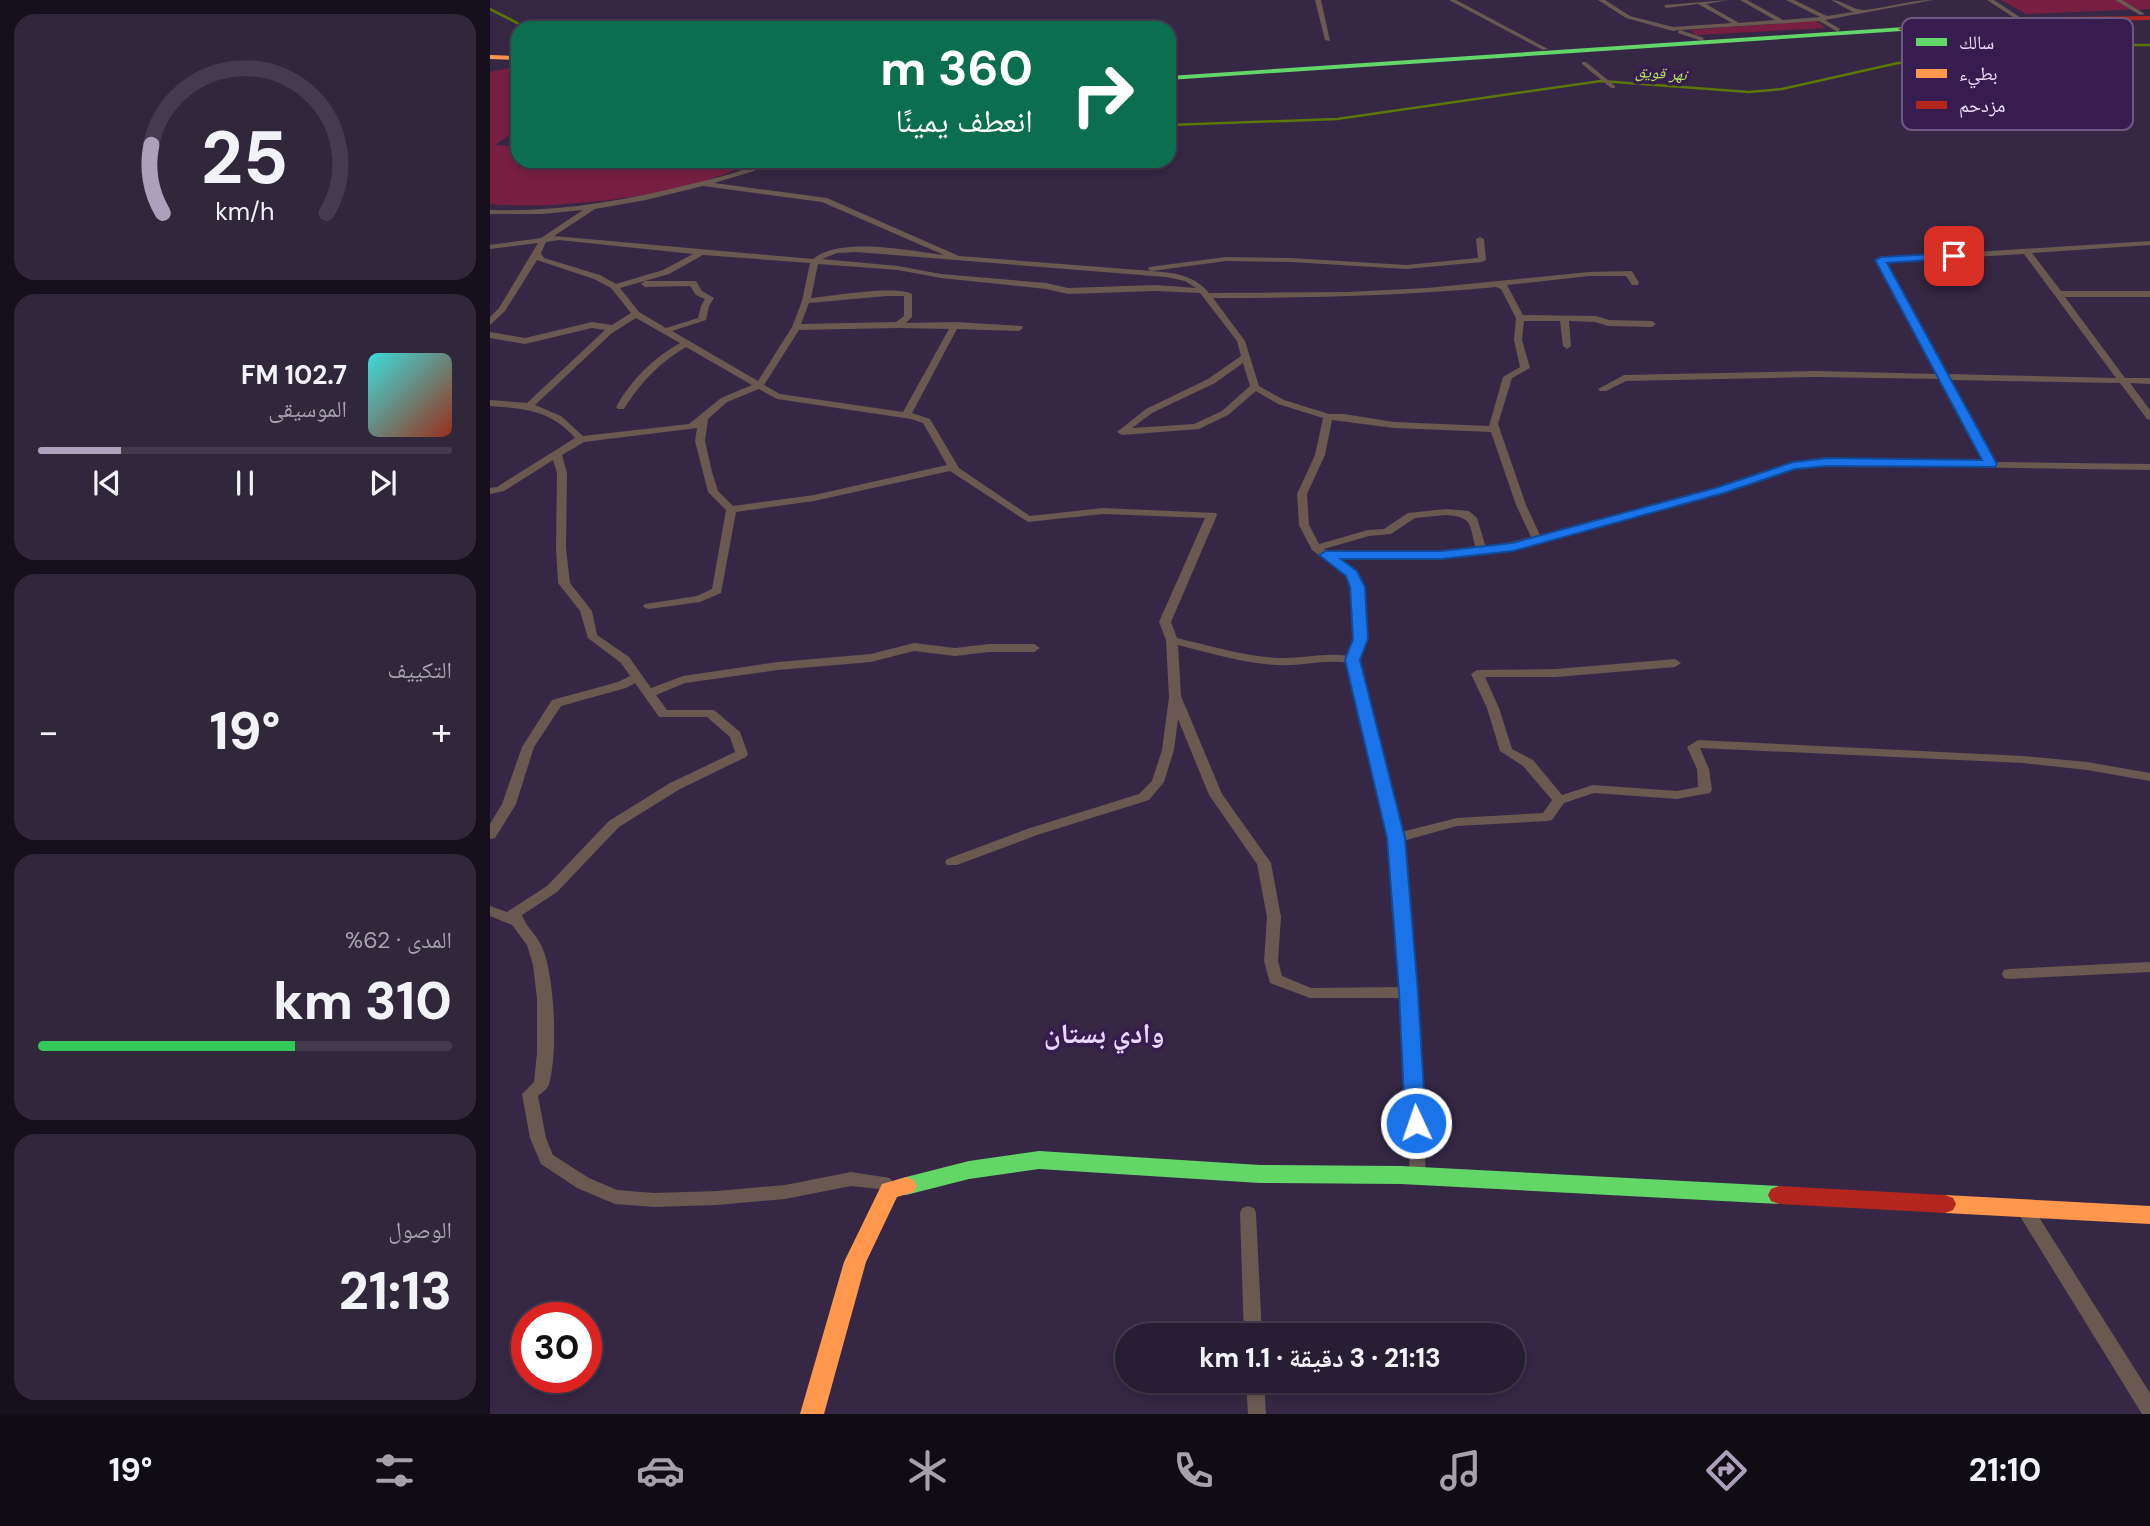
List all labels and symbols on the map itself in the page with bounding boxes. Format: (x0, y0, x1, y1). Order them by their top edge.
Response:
legend (1902, 18, 2133, 130)
text: سالك (1959, 30, 1994, 55)
water label: نهر قويق (1635, 61, 1690, 85)
text: بطيء (1959, 61, 1998, 89)
text: مزدحم (1959, 93, 2005, 118)
pin (1924, 226, 1984, 286)
district label: وادي بستان (1044, 1015, 1164, 1055)
position arrow (1379, 1086, 1453, 1160)
speed limit sign: 30 (511, 1302, 602, 1393)

